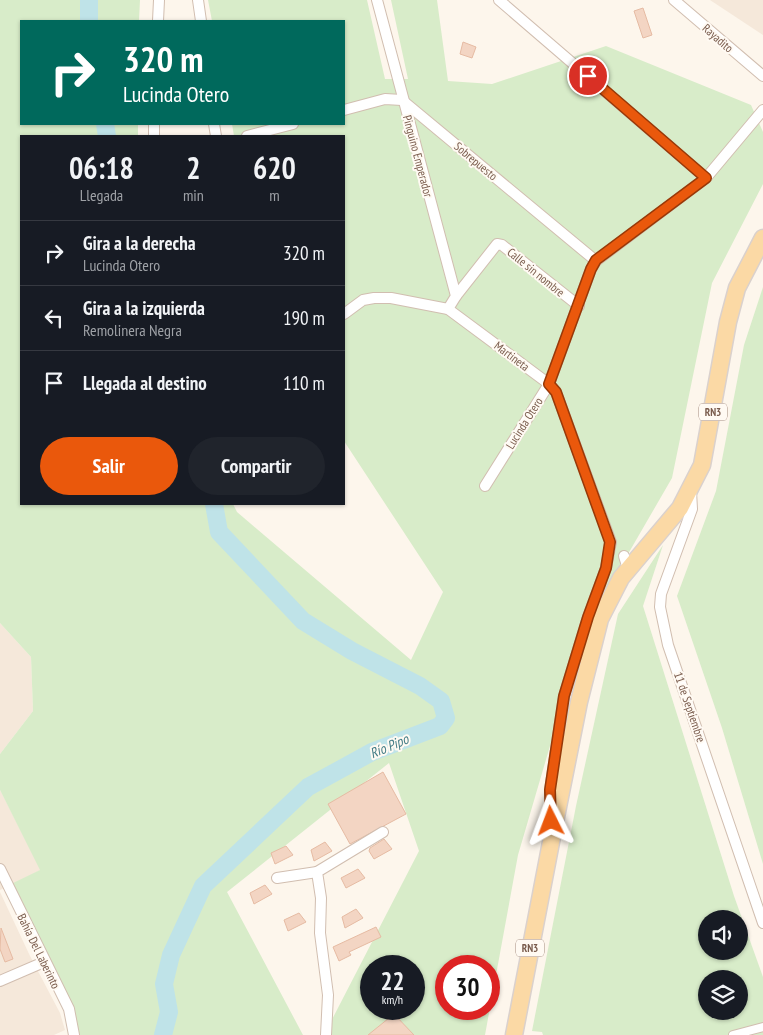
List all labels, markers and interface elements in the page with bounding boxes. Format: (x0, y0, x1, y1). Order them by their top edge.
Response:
street label: Rayadito (699, 21, 737, 55)
text: 320 m (123, 36, 204, 82)
icon: right (40, 40, 105, 105)
pin (567, 55, 609, 97)
icon: arrive (574, 62, 602, 90)
text: Lucinda Otero (123, 80, 229, 108)
street label: Pinguino Emperador (400, 113, 436, 199)
street label: Sobrepuesto (451, 139, 501, 183)
text: 06:18 (69, 148, 134, 187)
text: 2 (186, 148, 201, 187)
text: 620 (253, 148, 296, 187)
text: Llegada (80, 185, 123, 205)
text: min (183, 185, 204, 205)
text: m (269, 185, 280, 205)
text: Gira a la derecha (83, 231, 196, 255)
icon: right (40, 239, 68, 267)
text: 320 m (283, 241, 325, 265)
street label: Calle sin nombre (504, 244, 568, 300)
text: Lucinda Otero (83, 255, 160, 275)
text: Gira a la izquierda (83, 296, 205, 320)
icon: left (40, 304, 68, 332)
text: 190 m (283, 306, 325, 330)
text: Remolinera Negra (83, 320, 182, 340)
street label: Martineta (491, 338, 533, 374)
icon: arrive (40, 369, 68, 397)
text: Llegada al destino (83, 371, 207, 395)
text: 110 m (283, 371, 325, 395)
street label: Lucinda Otero (502, 394, 546, 452)
road number: RN3 (699, 404, 727, 421)
button: Salir (40, 437, 178, 495)
button: Compartir (188, 437, 325, 495)
street label: 11 de Septiembre (671, 670, 709, 744)
water label: Río Pipo (367, 729, 412, 762)
position arrow (524, 794, 576, 846)
map controls (698, 910, 748, 1020)
button: sound (698, 910, 748, 960)
street label: Bahía Del Laberinto (14, 911, 64, 991)
road number: RN3 (516, 940, 544, 956)
speed limit sign: 30 (435, 955, 500, 1020)
text: 22 (381, 965, 404, 997)
button: layers (698, 970, 748, 1020)
text: km/h (382, 992, 403, 1007)

